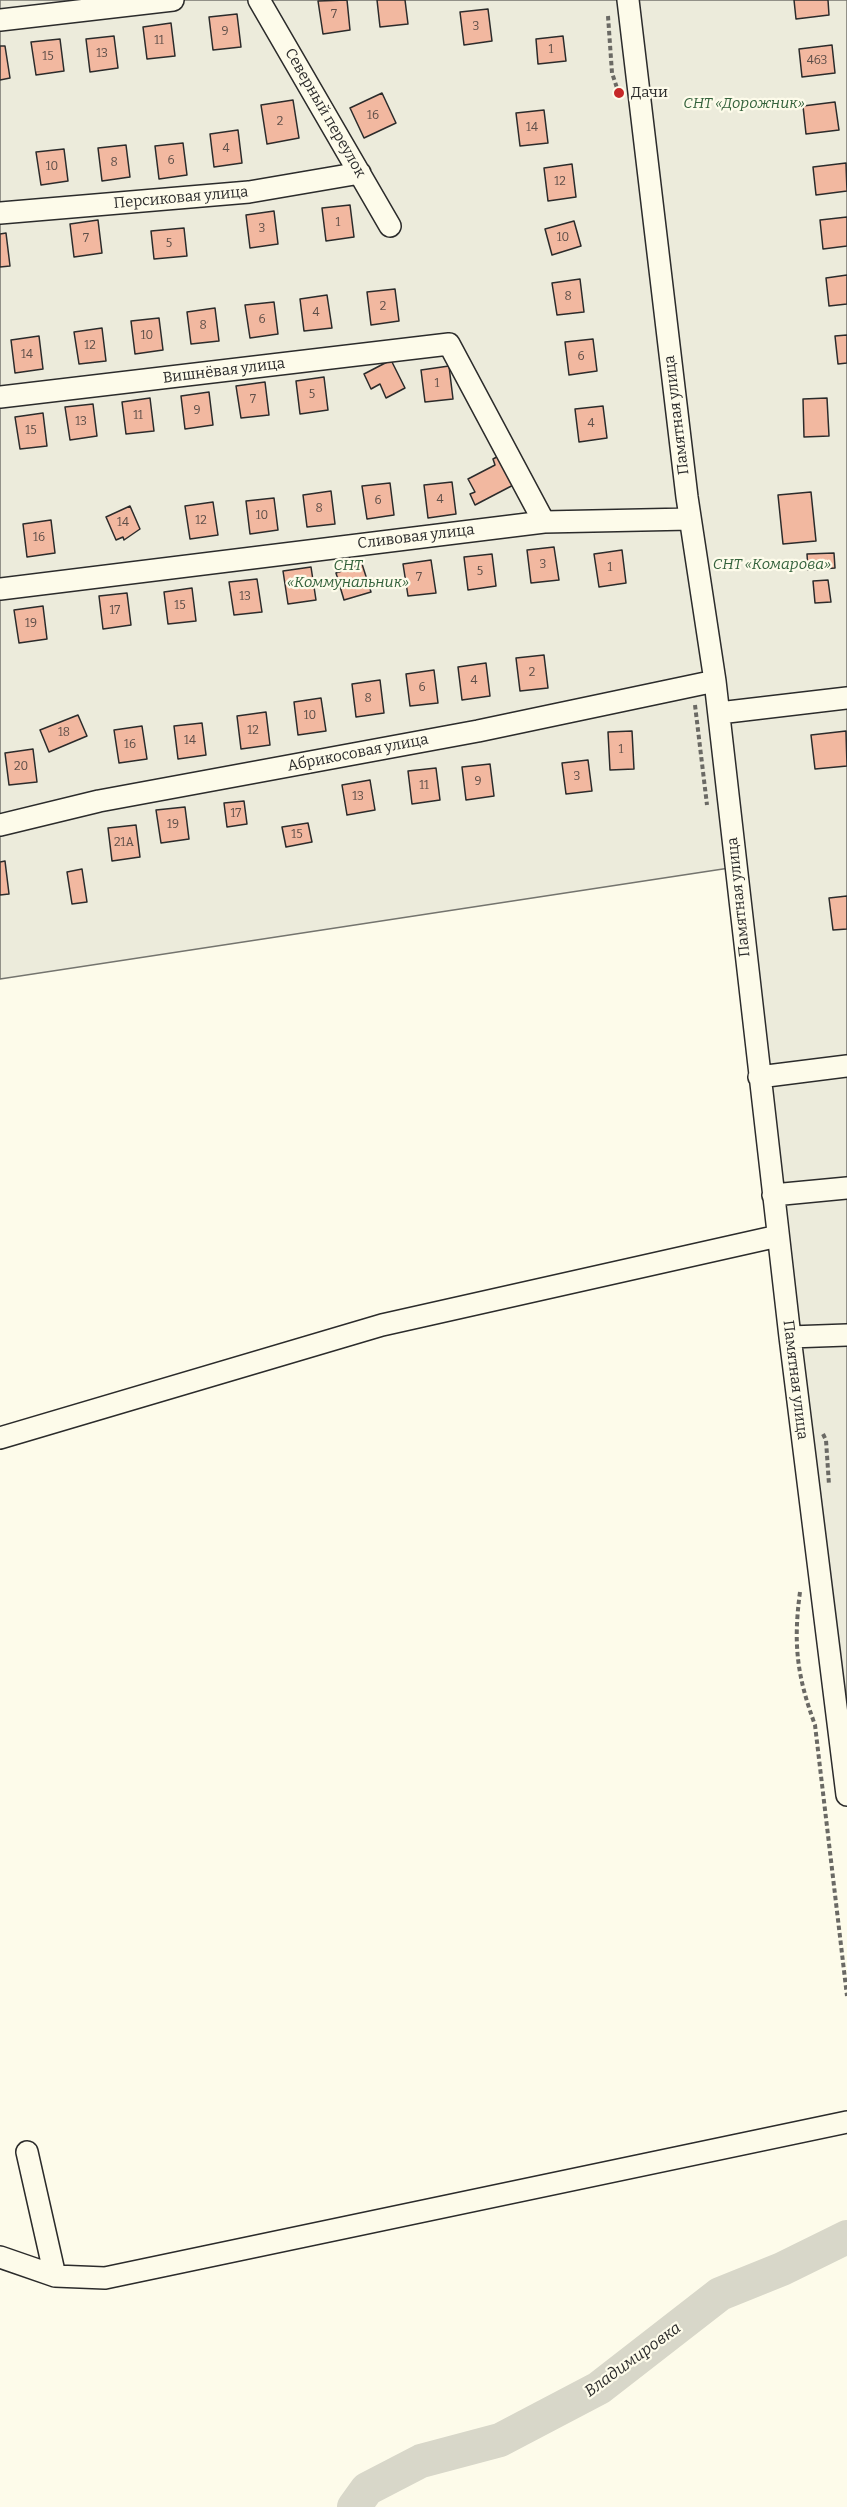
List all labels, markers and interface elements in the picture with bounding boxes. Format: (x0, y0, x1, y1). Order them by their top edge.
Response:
house number: 7 (331, 8, 337, 22)
house number: 3 (473, 20, 479, 34)
house number: 9 (221, 25, 229, 39)
house number: 11 (154, 34, 164, 48)
house number: 1 (549, 43, 553, 57)
street label: Северный переулок (281, 45, 369, 181)
house number: 13 (96, 47, 108, 61)
house number: 15 (42, 50, 54, 64)
house number: 463 (807, 54, 827, 68)
place label: Дачи (631, 84, 668, 102)
marker: Дачи (612, 86, 626, 100)
park label: СНТ «Дорожник» (683, 95, 805, 113)
house number: 16 (367, 109, 379, 123)
house number: 2 (277, 115, 283, 129)
house number: 14 (526, 121, 538, 135)
house number: 4 (222, 142, 230, 156)
house number: 6 (167, 154, 175, 168)
house number: 8 (110, 156, 118, 170)
house number: 10 (46, 160, 58, 174)
house number: 12 (554, 175, 566, 189)
street label: Персиковая улица (113, 183, 249, 213)
house number: 1 (336, 216, 340, 230)
house number: 3 (259, 222, 265, 236)
house number: 10 (557, 231, 569, 245)
house number: 7 (83, 232, 89, 246)
house number: 5 (166, 237, 172, 251)
house number: 8 (564, 290, 572, 304)
house number: 2 (380, 300, 386, 314)
house number: 4 (312, 306, 320, 320)
house number: 6 (258, 313, 266, 327)
house number: 8 (199, 319, 207, 333)
house number: 10 (141, 329, 153, 343)
house number: 12 (84, 339, 96, 353)
house number: 14 (21, 348, 33, 362)
house number: 6 (577, 350, 585, 364)
street label: Памятная улица (661, 354, 693, 476)
street label: Вишнёвая улица (162, 355, 286, 387)
house number: 1 (435, 377, 439, 391)
house number: 5 (309, 388, 315, 402)
house number: 7 (250, 393, 256, 407)
house number: 9 (193, 404, 201, 418)
house number: 11 (133, 409, 143, 423)
house number: 13 (75, 415, 87, 429)
house number: 4 (587, 417, 595, 431)
house number: 15 (25, 424, 37, 438)
house number: 4 (436, 493, 444, 507)
house number: 6 (374, 494, 382, 508)
house number: 8 (315, 502, 323, 516)
house number: 10 (256, 509, 268, 523)
house number: 12 (195, 514, 207, 528)
house number: 14 (117, 516, 129, 530)
street label: Сливовая улица (356, 521, 476, 553)
house number: 16 (33, 531, 45, 545)
park label: СНТ «Комарова» (713, 556, 831, 574)
park label: СНТ «Коммунальник» (287, 557, 409, 592)
house number: 3 (540, 558, 546, 572)
house number: 1 (608, 561, 612, 575)
house number: 5 (477, 565, 483, 579)
house number: 7 (416, 571, 422, 585)
house number: 13 (239, 590, 251, 604)
house number: 15 (174, 599, 186, 613)
house number: 17 (110, 604, 120, 618)
house number: 19 (25, 617, 37, 631)
house number: 2 (529, 666, 535, 680)
house number: 4 (470, 674, 478, 688)
house number: 6 (418, 681, 426, 695)
house number: 8 (364, 692, 372, 706)
house number: 10 (304, 709, 316, 723)
house number: 12 (247, 724, 259, 738)
house number: 18 (58, 726, 70, 740)
street label: Абрикосовая улица (286, 731, 430, 775)
house number: 14 (184, 734, 196, 748)
house number: 16 (124, 738, 136, 752)
house number: 1 (619, 743, 623, 757)
house number: 20 (14, 760, 28, 774)
house number: 3 (574, 770, 580, 784)
house number: 9 (474, 775, 482, 789)
house number: 11 (419, 779, 429, 793)
house number: 13 (352, 790, 364, 804)
house number: 17 (231, 807, 241, 821)
house number: 19 (167, 818, 179, 832)
house number: 15 (291, 828, 303, 842)
house number: 21А (114, 836, 134, 850)
street label: Памятная улица (724, 836, 754, 958)
street label: Памятная улица (779, 1319, 811, 1441)
water label: Владимировка (581, 2319, 685, 2401)

